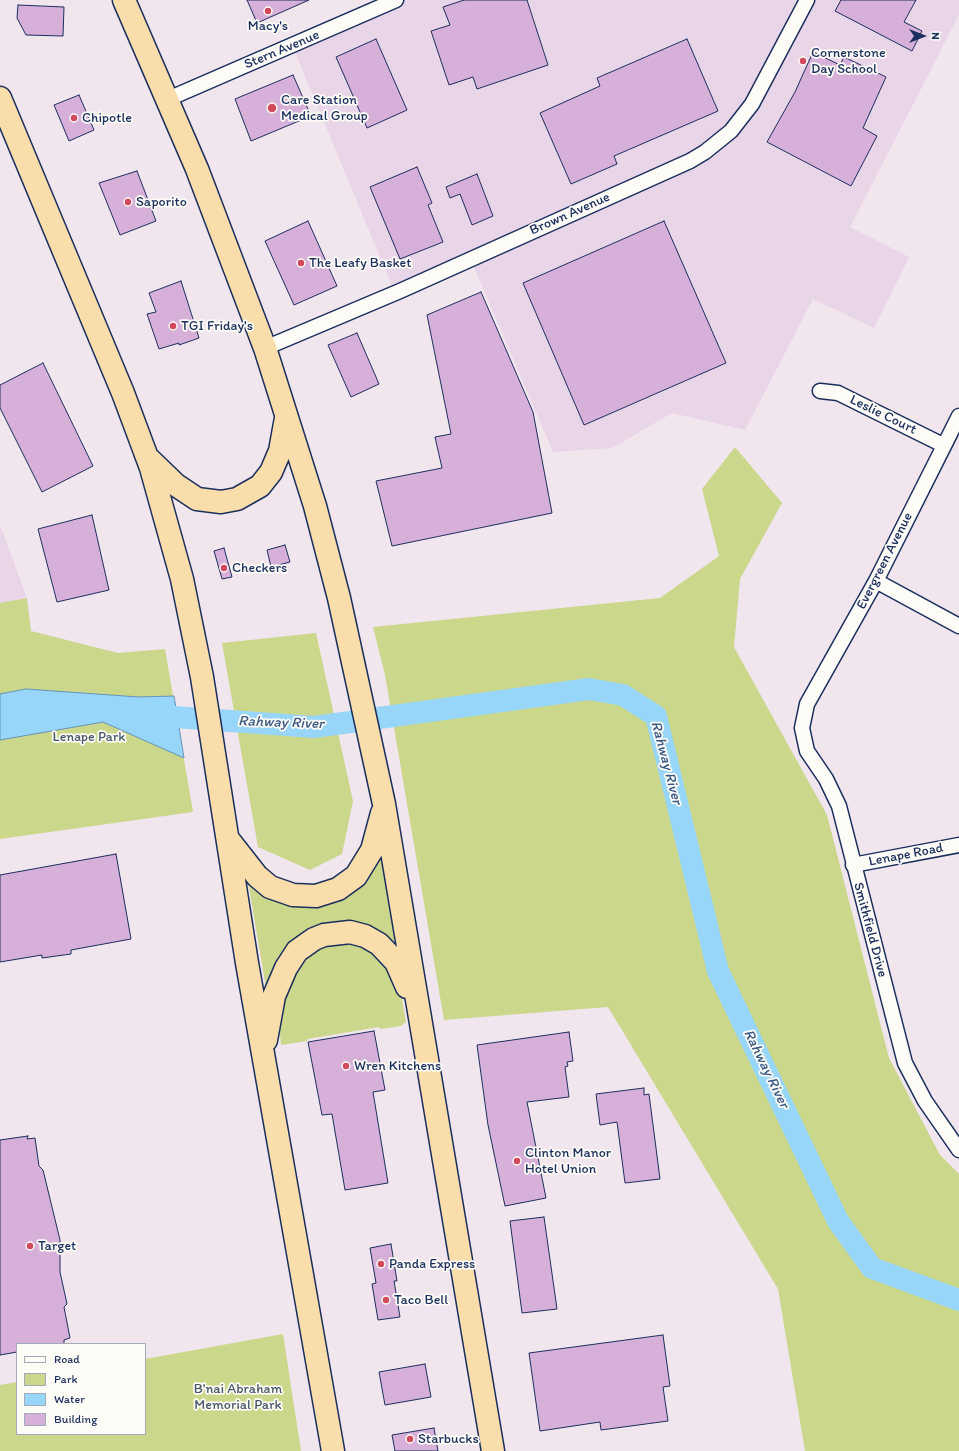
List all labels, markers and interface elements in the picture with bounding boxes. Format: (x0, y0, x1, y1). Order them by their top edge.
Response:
marker: Macy's (263, 6, 273, 16)
north arrow (903, 16, 943, 56)
place label: Macy's (248, 18, 288, 34)
street label: Stern Avenue (242, 27, 322, 73)
text: N (929, 32, 942, 40)
place label: Cornerstone Day School (811, 45, 886, 78)
marker: Cornerstone Day School (798, 56, 808, 66)
place label: Care Station Medical Group (281, 92, 368, 124)
marker: Care Station Medical Group (266, 102, 278, 114)
place label: Chipotle (82, 110, 132, 126)
marker: Chipotle (69, 113, 79, 123)
street label: Brown Avenue (527, 189, 613, 239)
place label: Saporito (136, 194, 187, 210)
marker: Saporito (123, 197, 133, 207)
place label: The Leafy Basket (309, 255, 411, 271)
marker: The Leafy Basket (296, 258, 306, 268)
place label: TGI Friday's (181, 318, 253, 334)
marker: TGI Friday's (168, 321, 178, 331)
street label: Leslie Court (847, 392, 919, 438)
street label: Evergreen Avenue (853, 510, 917, 612)
place label: Checkers (232, 560, 287, 576)
marker: Checkers (219, 563, 229, 573)
water label: Rahway River (238, 713, 324, 733)
water label: Rahway River (646, 719, 686, 807)
park label: Lenape Park (53, 729, 125, 745)
street label: Lenape Road (867, 840, 945, 870)
street label: Smithfield Drive (849, 881, 891, 979)
water label: Rahway River (739, 1027, 793, 1111)
place label: Wren Kitchens (354, 1058, 441, 1074)
marker: Wren Kitchens (341, 1061, 351, 1071)
place label: Clinton Manor Hotel Union (525, 1145, 611, 1178)
marker: Clinton Manor Hotel Union (512, 1156, 522, 1166)
place label: Target (38, 1238, 76, 1254)
marker: Target (25, 1241, 35, 1251)
place label: Panda Express (389, 1256, 475, 1272)
marker: Panda Express (376, 1259, 386, 1269)
place label: Taco Bell (394, 1292, 448, 1308)
marker: Taco Bell (381, 1295, 391, 1305)
legend (16, 1343, 146, 1435)
text: Road (54, 1352, 80, 1366)
text: Park (54, 1372, 78, 1386)
park label: B'nai Abraham Memorial Park (194, 1381, 282, 1414)
text: Water (54, 1392, 85, 1406)
text: Building (54, 1412, 97, 1426)
place label: Starbucks (418, 1431, 479, 1447)
marker: Starbucks (405, 1434, 415, 1444)

